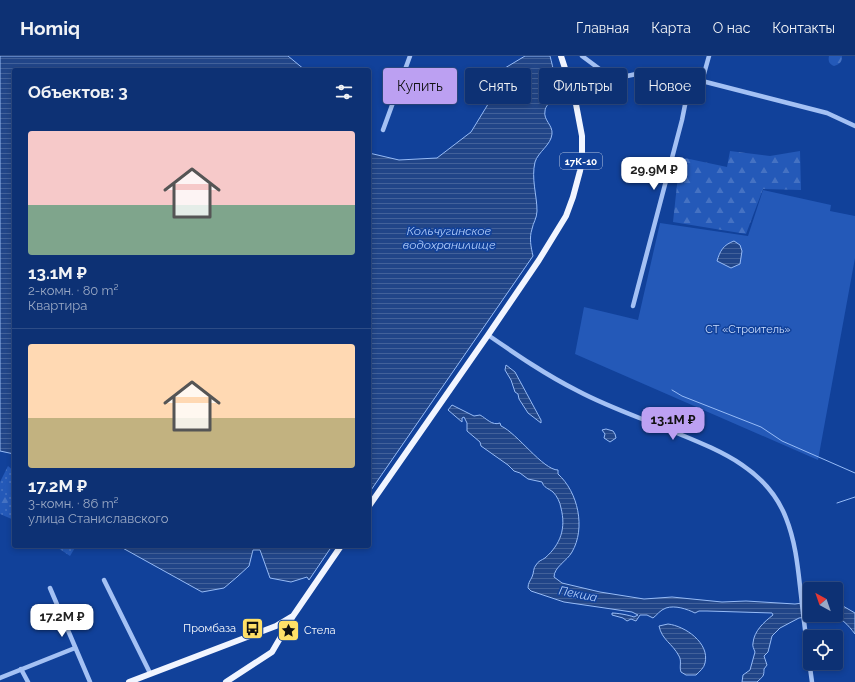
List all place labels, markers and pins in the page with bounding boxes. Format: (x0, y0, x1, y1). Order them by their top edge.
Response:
pin: 29.9M ₽ (617, 157, 691, 191)
pin: 13.1M ₽ (636, 407, 710, 441)
pin: 17.2M ₽ (25, 604, 99, 638)
bus stop icon: Промбаза (239, 615, 265, 641)
place icon: Стела (276, 617, 302, 643)
place label: Промбаза (183, 622, 236, 635)
place label: Стела (304, 624, 336, 637)

